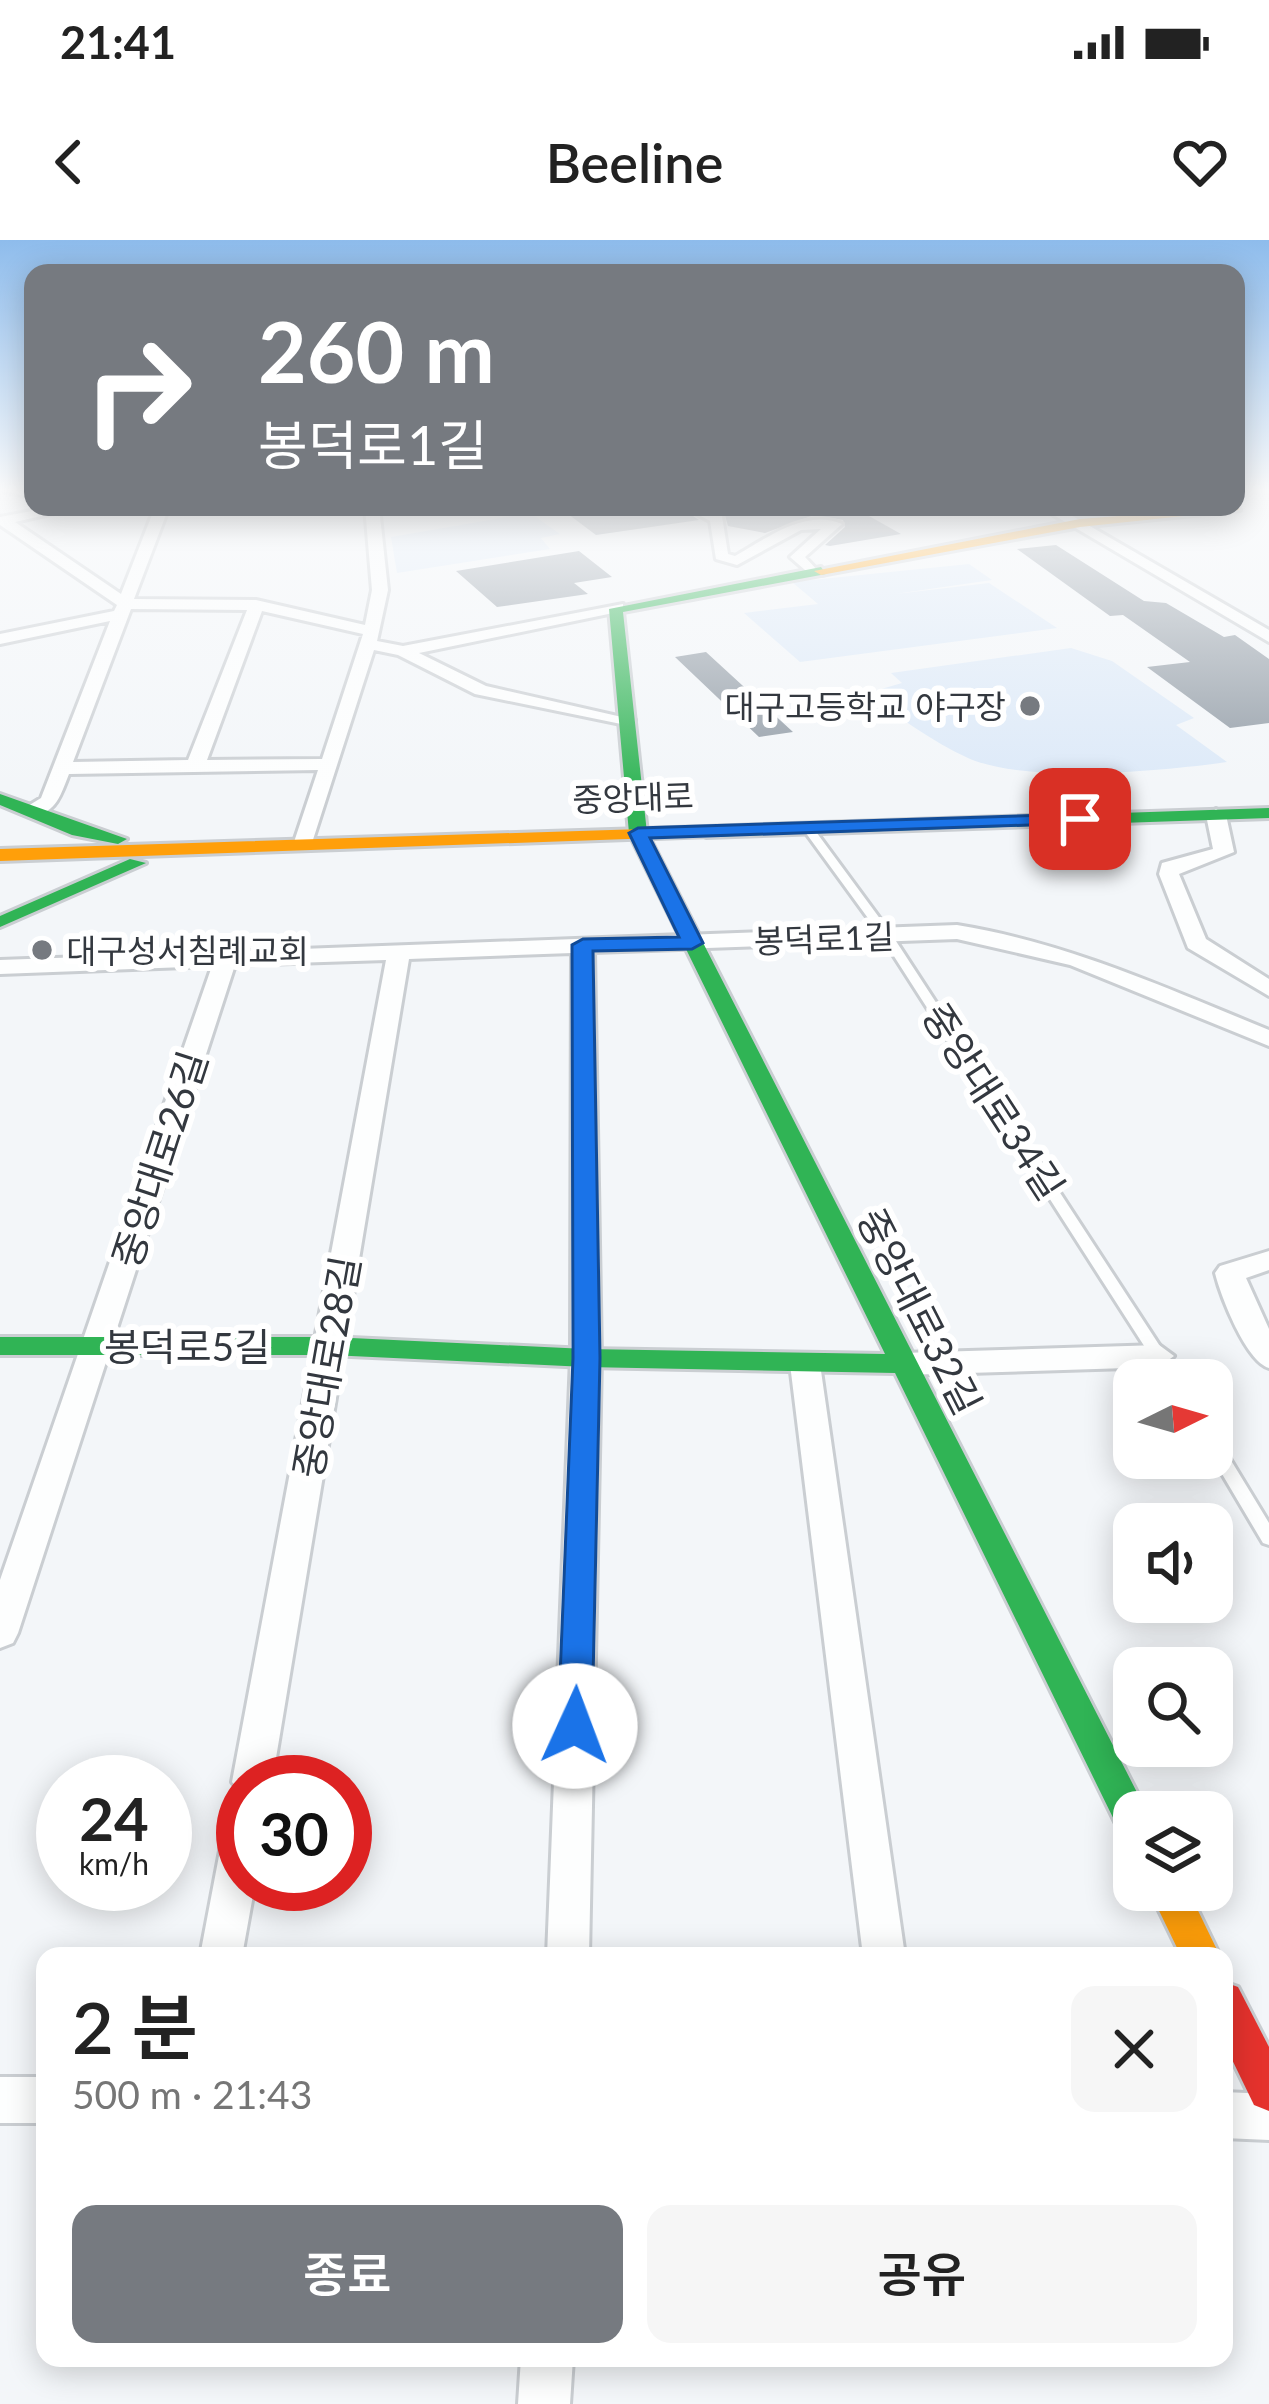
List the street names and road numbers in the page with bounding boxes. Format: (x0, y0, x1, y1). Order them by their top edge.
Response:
street label: 중앙대로 (572, 775, 694, 819)
street label: 봉덕로1길 (753, 916, 895, 960)
street label: 중앙대로34길 (914, 994, 1074, 1208)
street label: 중앙대로26길 (102, 1045, 216, 1273)
street label: 중앙대로32길 (849, 1200, 991, 1422)
street label: 중앙대로28길 (284, 1252, 368, 1482)
street label: 봉덕로5길 (104, 1323, 270, 1369)

